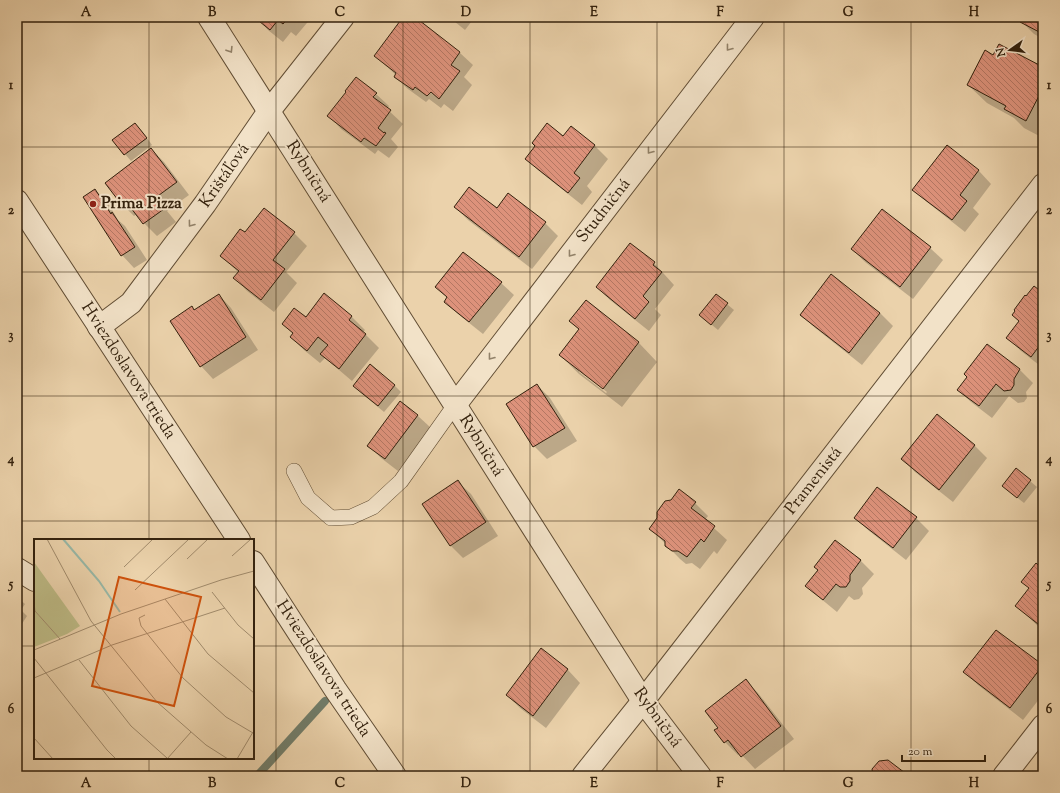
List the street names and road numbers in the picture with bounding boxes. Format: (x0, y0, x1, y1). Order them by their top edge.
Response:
street label: Rybničná (279, 136, 337, 208)
street label: Krištáľová (194, 139, 256, 213)
street label: Studničná (571, 174, 637, 248)
street label: Hviezdoslavova trieda (75, 298, 181, 444)
street label: Rybničná (452, 410, 510, 482)
street label: Pramenistá (780, 442, 848, 520)
street label: Hviezdoslavova trieda (270, 596, 376, 742)
street label: Rybničná (627, 683, 687, 753)

